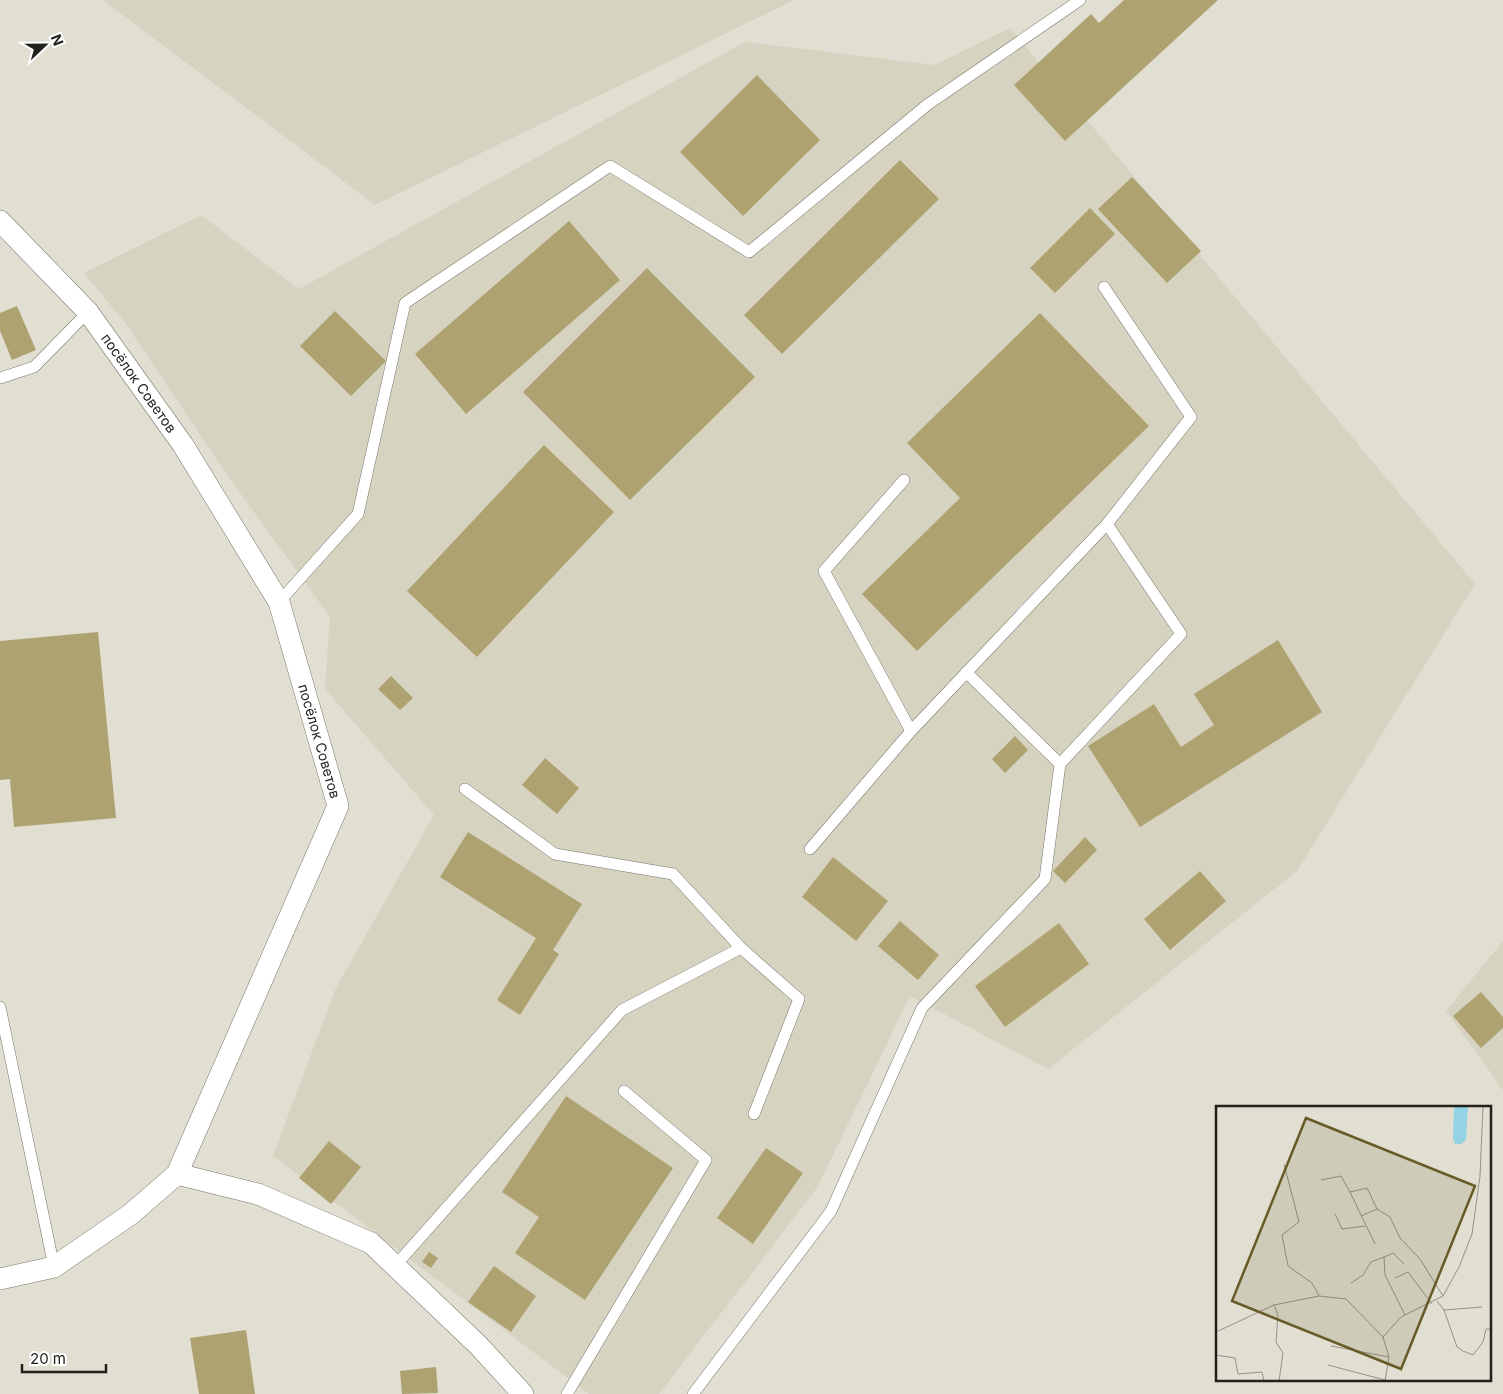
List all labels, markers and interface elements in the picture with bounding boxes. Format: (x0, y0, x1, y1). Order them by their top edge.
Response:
north arrow (20, 20, 70, 70)
text: N (48, 32, 67, 48)
street label: посёлок Советов (98, 330, 181, 436)
street label: посёлок Советов (295, 682, 344, 800)
inset map (1216, 1106, 1490, 1382)
scale bar (22, 1342, 106, 1374)
text: 20 m (30, 1349, 66, 1368)

